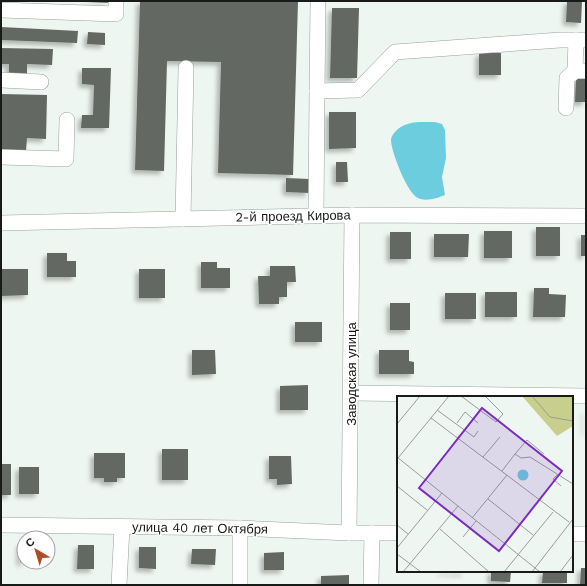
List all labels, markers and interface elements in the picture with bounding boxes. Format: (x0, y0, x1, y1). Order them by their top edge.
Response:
street label: 2-й проезд Кирова (235, 207, 351, 225)
street label: Заводская улица (344, 322, 359, 426)
inset map (397, 396, 573, 572)
street label: улица 40 лет Октября (132, 519, 268, 537)
north arrow (16, 530, 56, 570)
text: С (23, 535, 37, 550)

